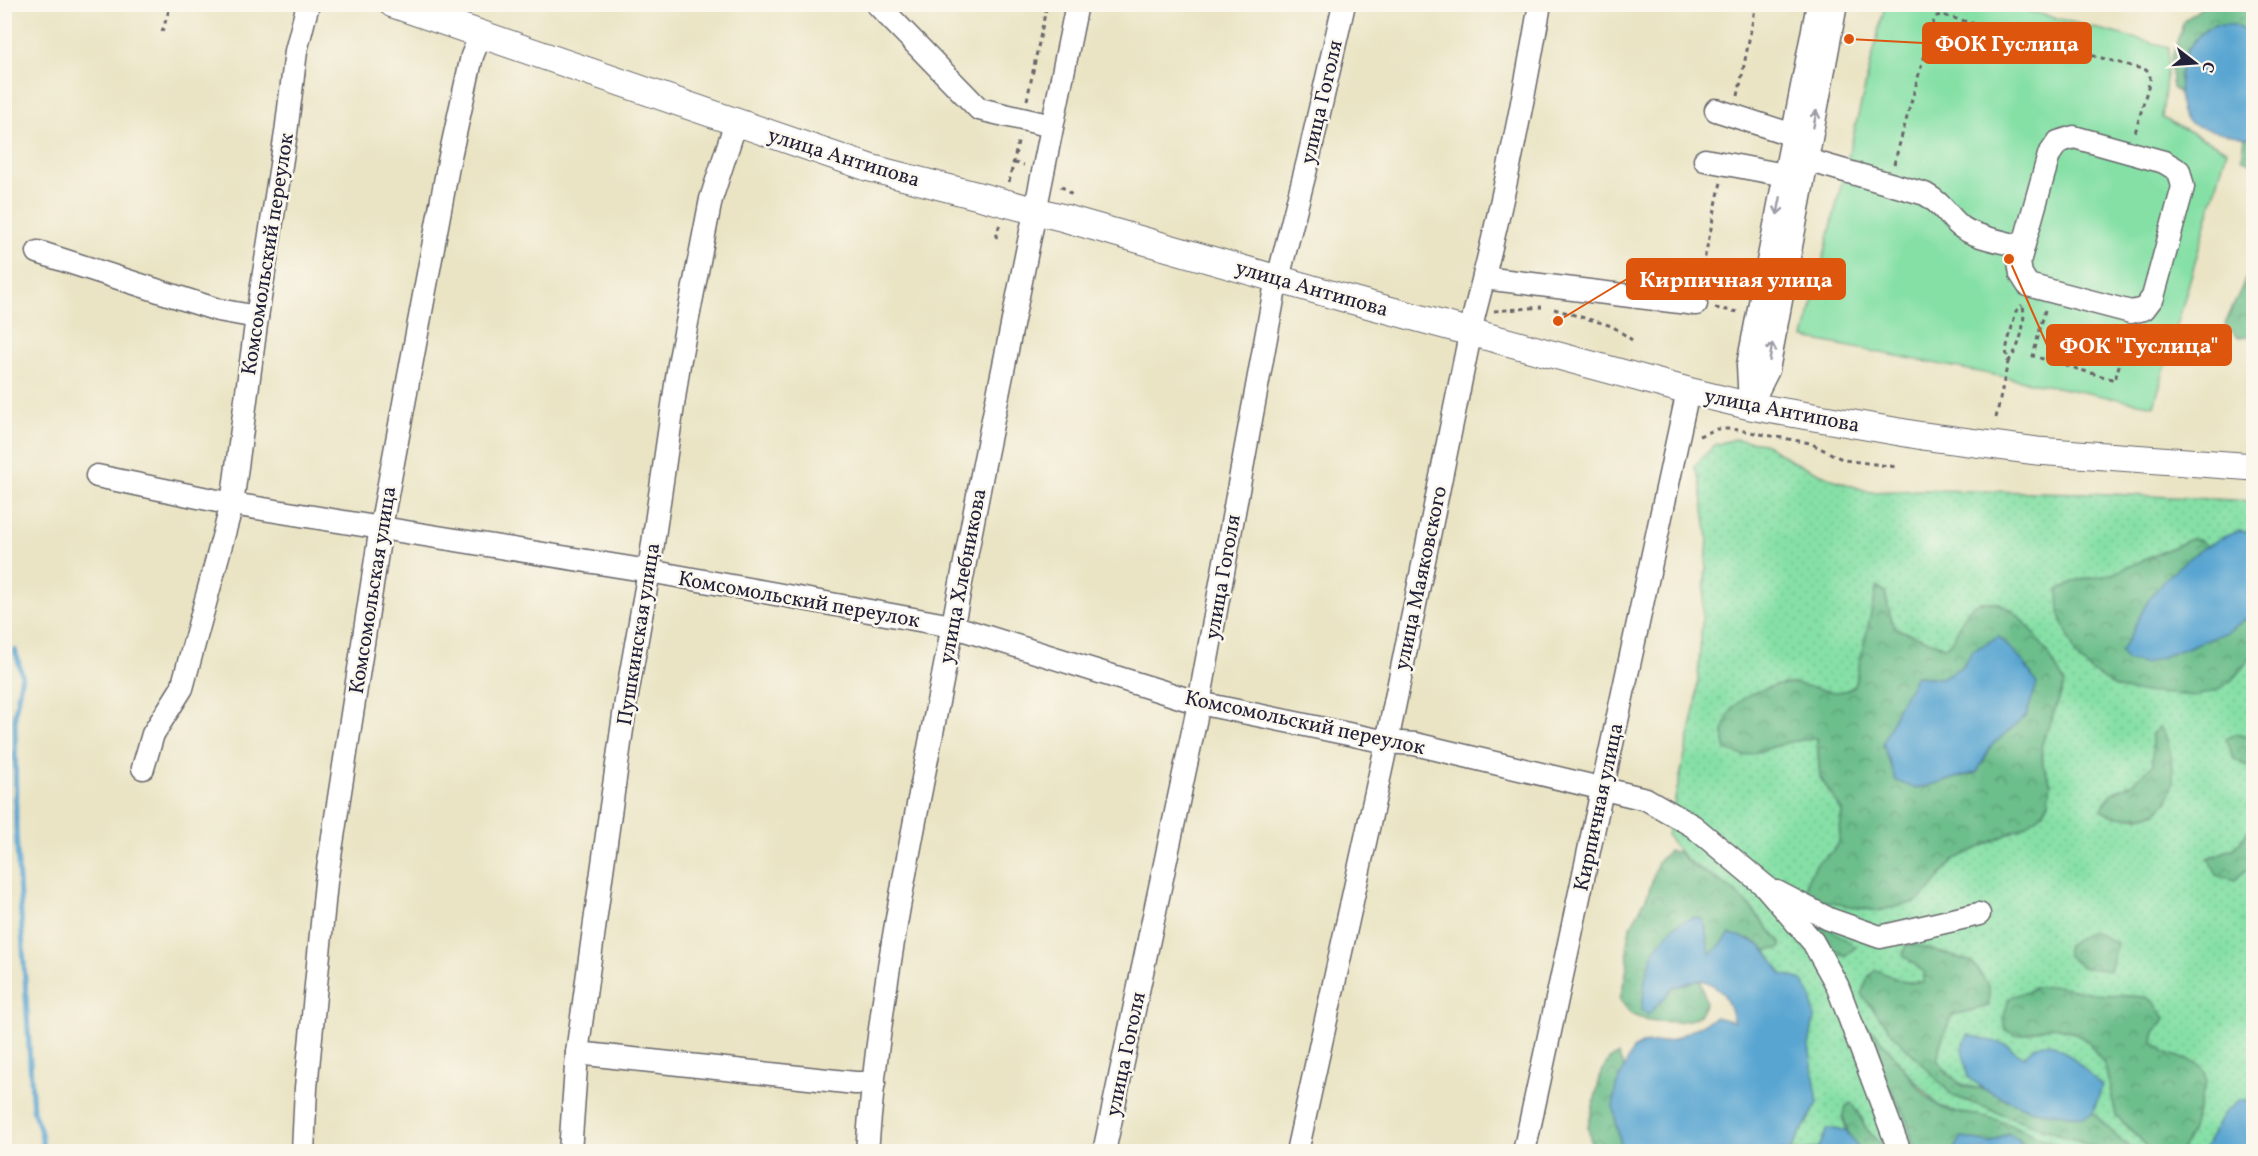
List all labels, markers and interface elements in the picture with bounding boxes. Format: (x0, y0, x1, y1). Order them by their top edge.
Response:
callout: ФОК Гуслица (1923, 23, 2091, 63)
text: ФОК Гуслица (1935, 30, 2079, 61)
north arrow (2165, 33, 2225, 93)
street label: улица Гоголя (1294, 37, 1351, 167)
text: С (2195, 59, 2219, 75)
one-way arrow (1810, 110, 1821, 129)
street label: улица Антипова (764, 121, 923, 195)
street label: Комсомольский переулок (235, 131, 302, 377)
one-way arrow (1773, 196, 1784, 216)
street label: улица Антипова (1232, 254, 1392, 325)
callout: Кирпичная улица (1627, 259, 1845, 299)
text: Кирпичная улица (1639, 266, 1833, 297)
callout: ФОК "Гуслица" (2047, 325, 2231, 365)
text: ФОК "Гуслица" (2059, 332, 2219, 363)
one-way arrow (1765, 343, 1776, 362)
street label: улица Антипова (1701, 382, 1862, 441)
street label: улица Маяковского (1388, 483, 1455, 673)
street label: Комсомольская улица (343, 484, 404, 696)
street label: улица Хлебникова (932, 486, 995, 666)
street label: улица Гоголя (1198, 512, 1249, 642)
street label: Пушкинская улица (611, 541, 668, 728)
street label: Комсомольский переулок (676, 565, 922, 636)
street label: Комсомольский переулок (1182, 684, 1428, 763)
street label: Кирпичная улица (1567, 720, 1631, 894)
street label: улица Гоголя (1099, 989, 1154, 1119)

